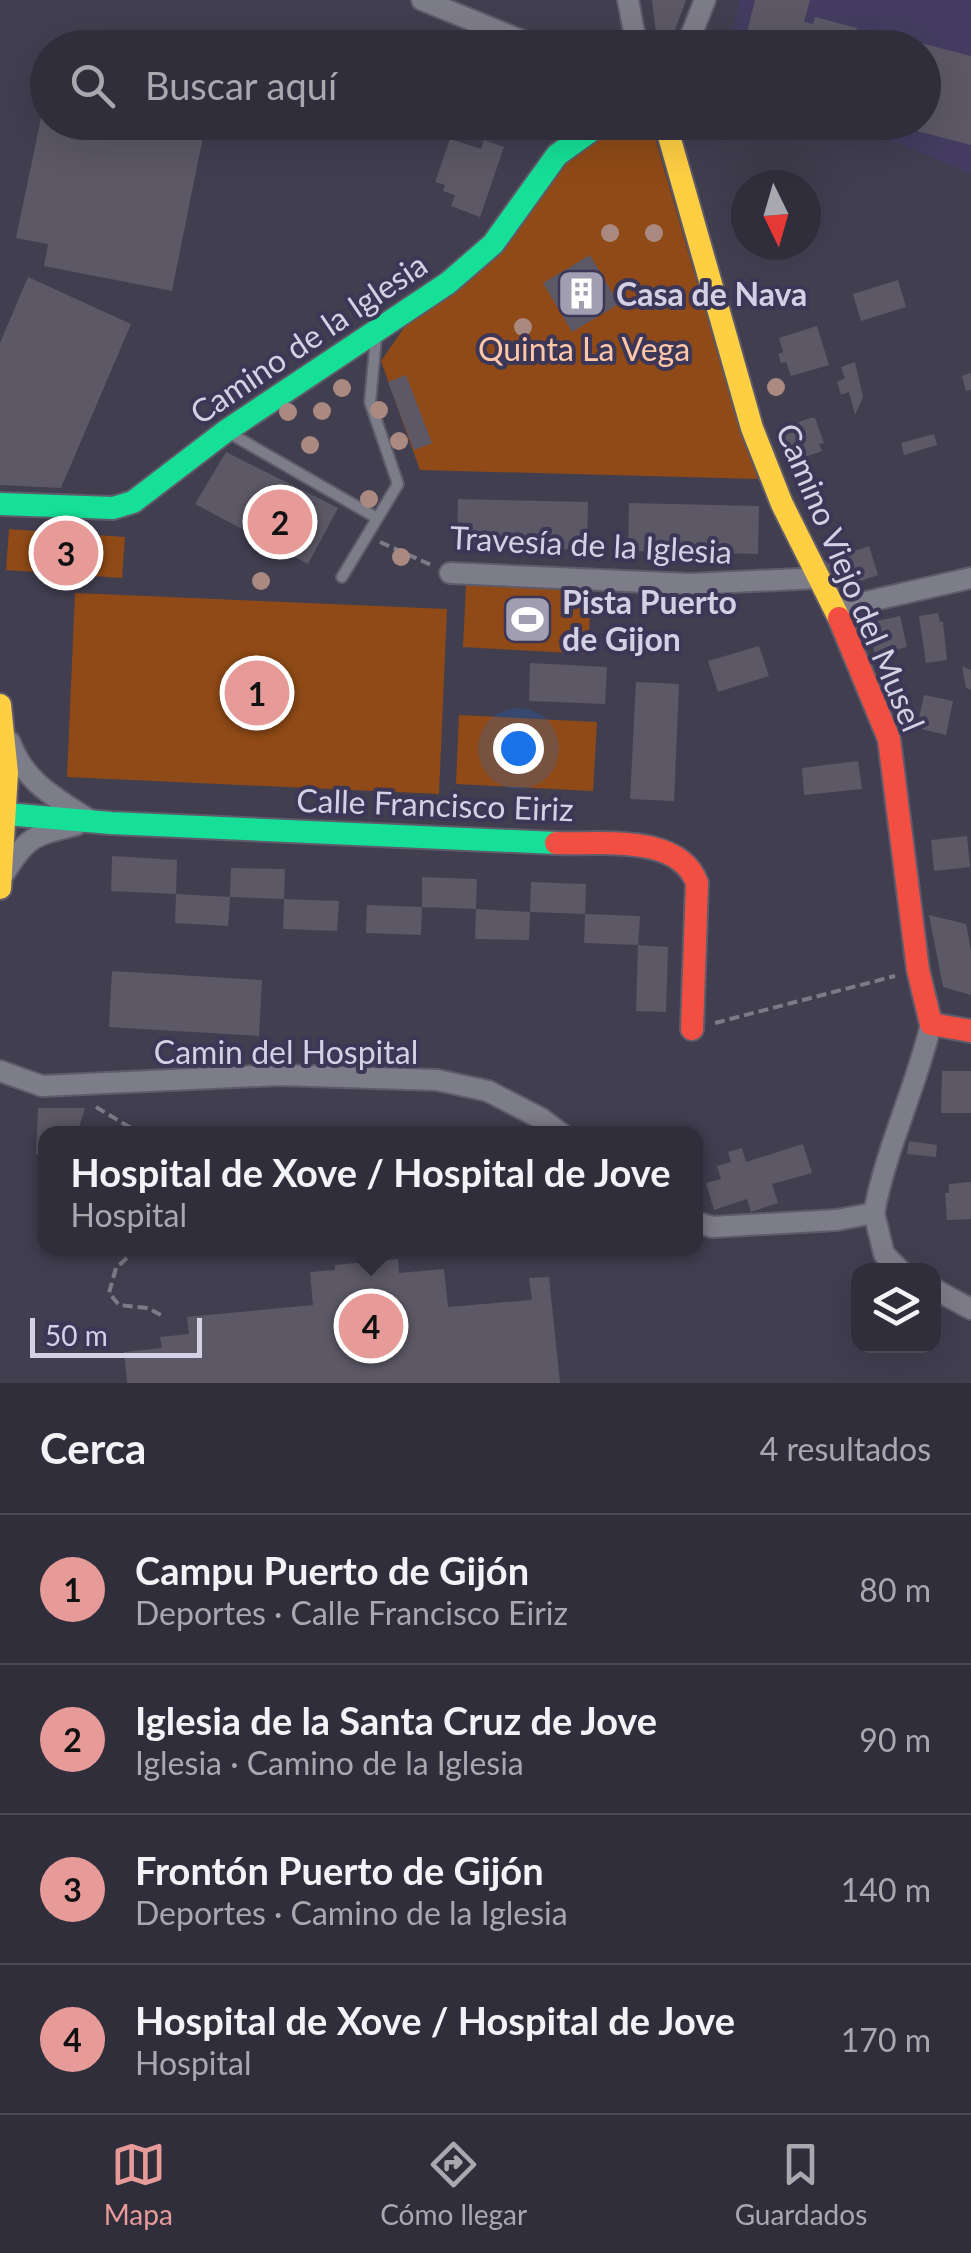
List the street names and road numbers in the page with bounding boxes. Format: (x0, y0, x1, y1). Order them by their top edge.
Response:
street label: Camino de la Iglesia (182, 244, 434, 432)
street label: Camino Viejo del Musel (768, 417, 934, 737)
street label: Travesía de la Iglesia (449, 517, 733, 571)
street label: Calle Francisco Eiriz (296, 780, 574, 828)
street label: Camin del Hospital (154, 1032, 418, 1071)

